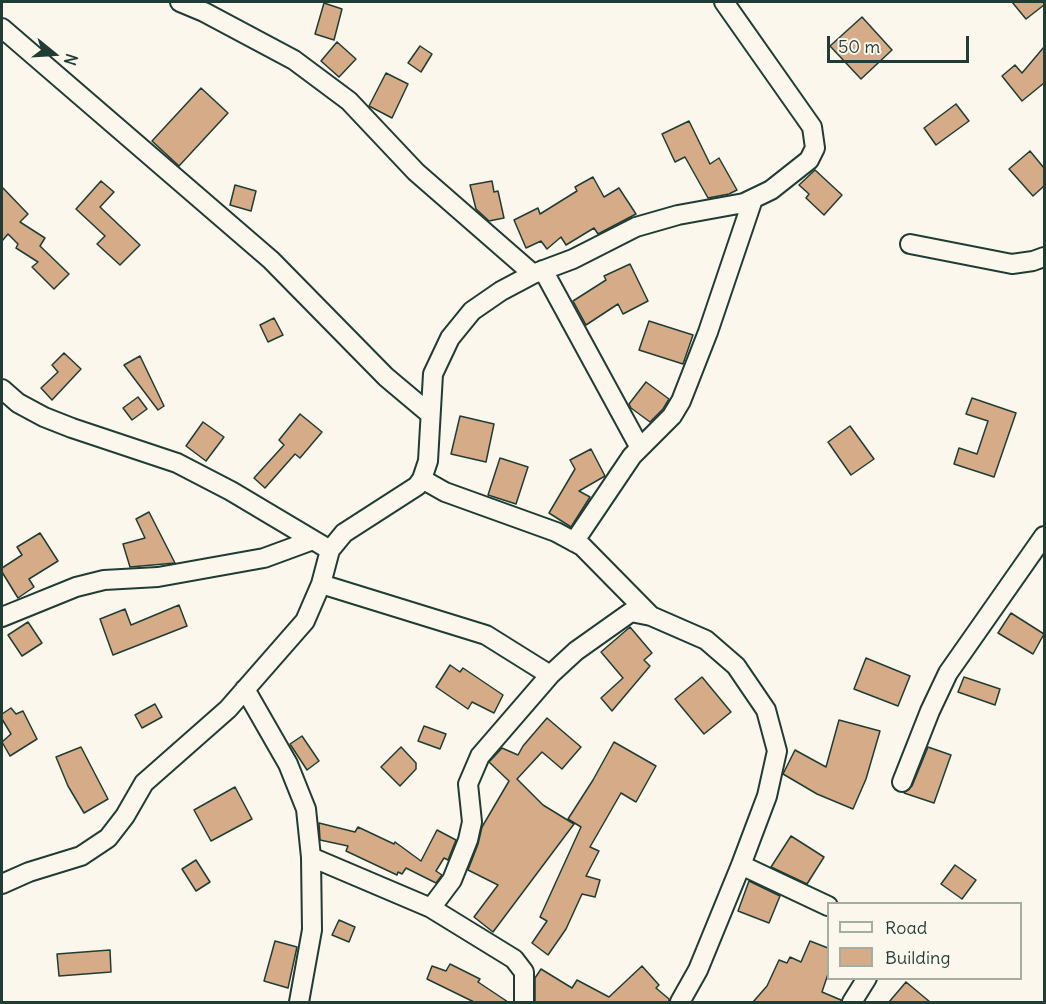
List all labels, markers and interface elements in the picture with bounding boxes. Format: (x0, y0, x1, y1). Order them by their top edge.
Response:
north arrow (24, 24, 84, 84)
scale bar (830, 24, 972, 62)
text: 50 m (838, 35, 880, 58)
text: N (60, 51, 82, 68)
legend (827, 902, 1022, 980)
text: Road (885, 916, 927, 939)
text: Building (885, 946, 950, 969)

